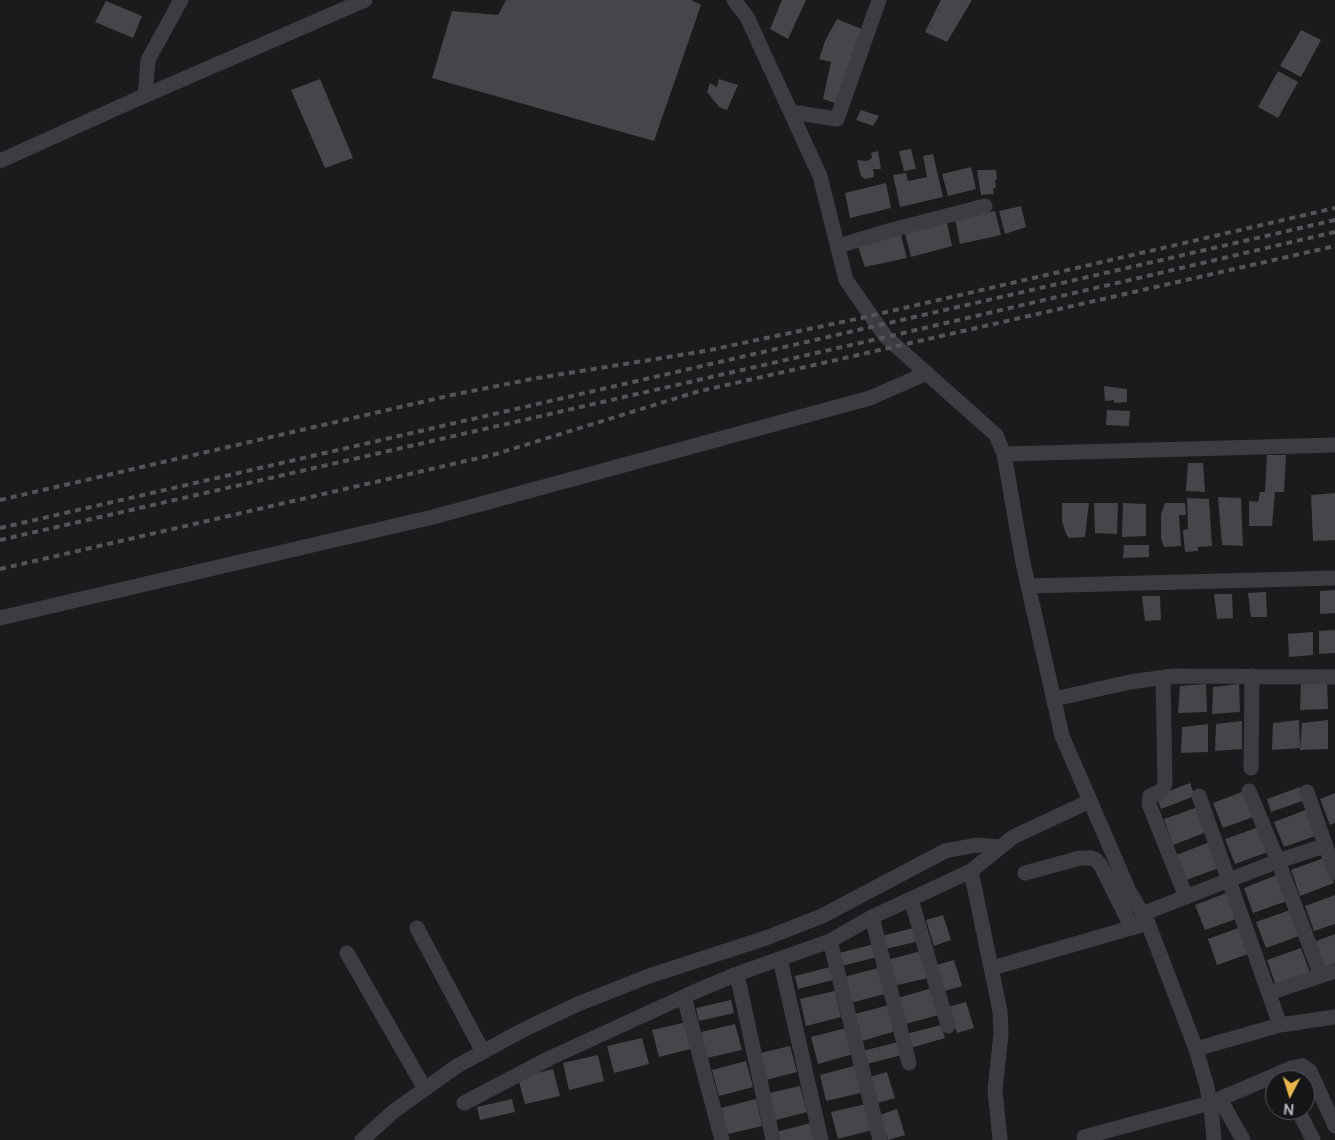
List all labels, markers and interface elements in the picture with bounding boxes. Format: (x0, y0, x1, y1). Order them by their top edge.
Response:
north arrow (1265, 1070, 1315, 1120)
text: N (1283, 1101, 1295, 1117)

